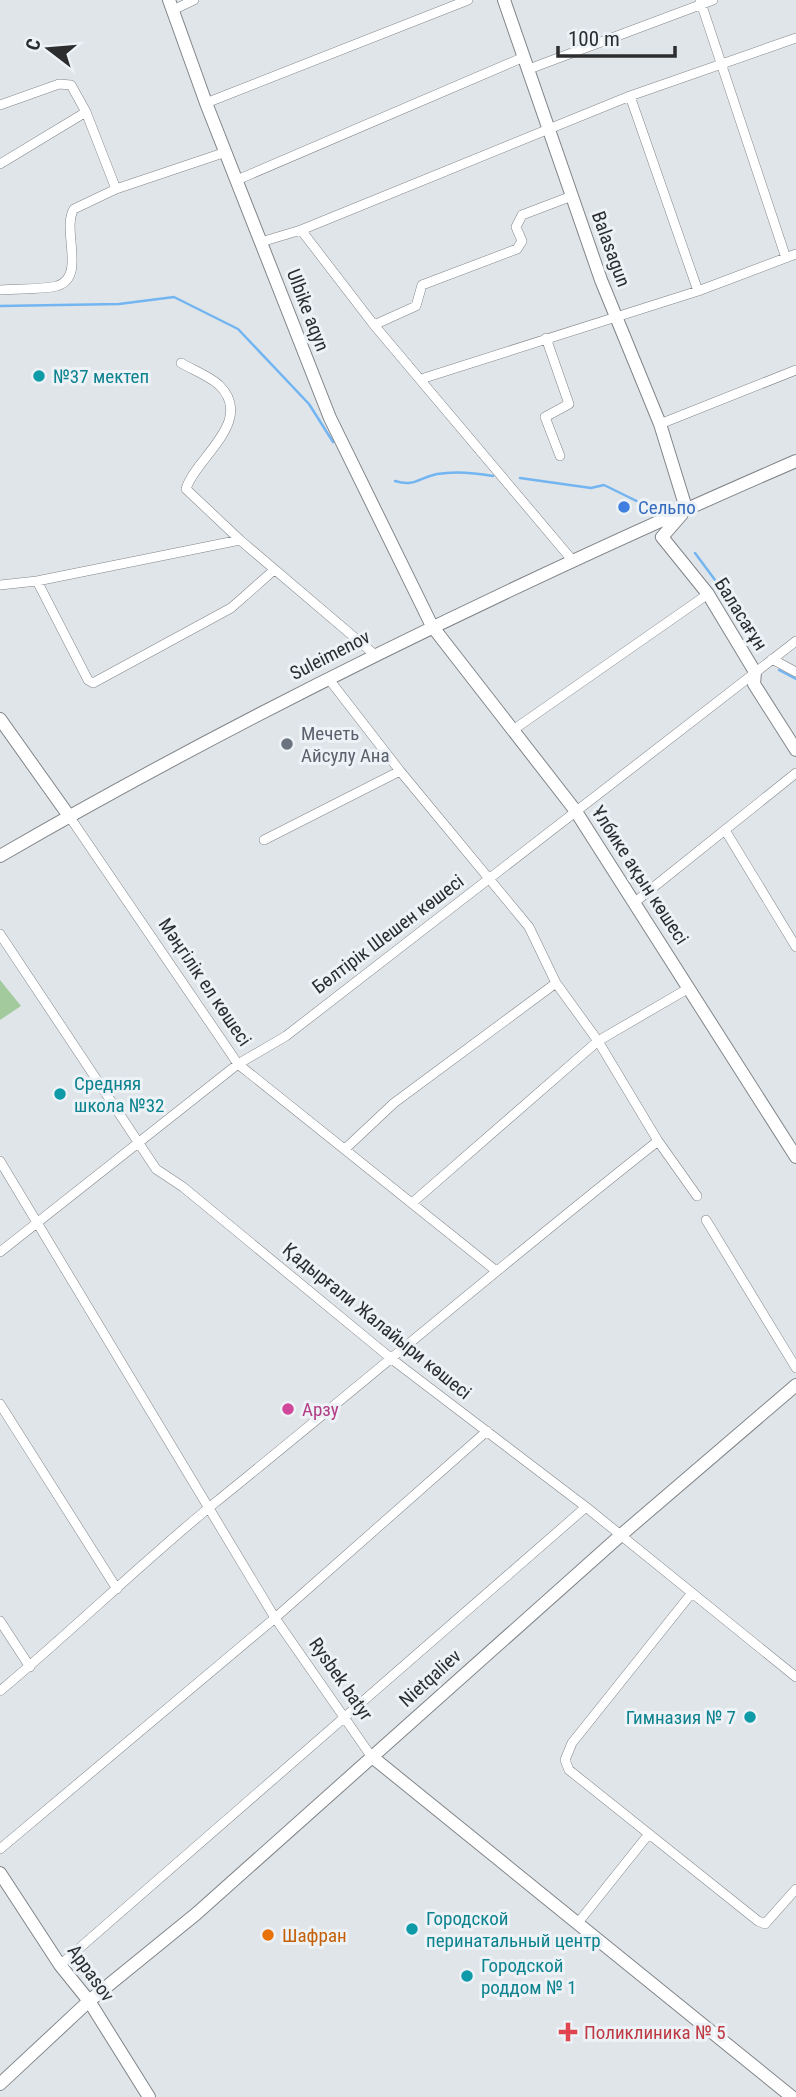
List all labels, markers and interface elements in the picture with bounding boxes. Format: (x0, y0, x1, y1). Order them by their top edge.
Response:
north arrow (14, 14, 84, 84)
scale bar (558, 14, 675, 58)
text: 100 m (568, 27, 620, 51)
text: С (21, 36, 46, 53)
street label: Balasagun (587, 208, 635, 290)
street label: Ulbike aqyn (282, 266, 334, 354)
place label: №37 мектеп (53, 365, 149, 388)
marker: №37 мектеп (31, 368, 47, 384)
place label: Сельпо (638, 496, 696, 519)
marker: Сельпо (616, 499, 632, 515)
street label: Баласағұн (710, 573, 772, 655)
street label: Suleimenov (286, 625, 374, 685)
place label: Мечеть Айсулу Ана (301, 722, 390, 767)
marker: Мечеть Айсулу Ана (279, 736, 295, 752)
street label: Ұлбике ақын көшесі (587, 801, 693, 949)
street label: Бөлтірік Шешен көшесі (308, 870, 468, 998)
street label: Мәңгілік ел көшесі (154, 914, 256, 1050)
place label: Средняя школа №32 (74, 1072, 164, 1117)
marker: Средняя школа №32 (52, 1086, 68, 1102)
street label: Қадырғали Жалайыри көшесі (278, 1238, 476, 1404)
place label: Арзу (302, 1398, 339, 1421)
marker: Арзу (280, 1401, 296, 1417)
street label: Rysbek batyr (304, 1633, 378, 1725)
street label: Nietqaliev (394, 1644, 466, 1712)
place label: Гимназия № 7 (626, 1706, 736, 1729)
marker: Гимназия № 7 (742, 1709, 758, 1725)
place label: Городской перинатальный центр (426, 1907, 601, 1952)
marker: Городской перинатальный центр (404, 1921, 420, 1937)
place label: Шафран (282, 1924, 347, 1947)
marker: Шафран (260, 1927, 276, 1943)
street label: Appasov (63, 1940, 119, 2006)
place label: Городской роддом № 1 (481, 1954, 577, 1999)
marker: Городской роддом № 1 (459, 1968, 475, 1984)
place label: Поликлиника № 5 (584, 2021, 726, 2044)
marker: Поликлиника № 5 (558, 2022, 578, 2042)

